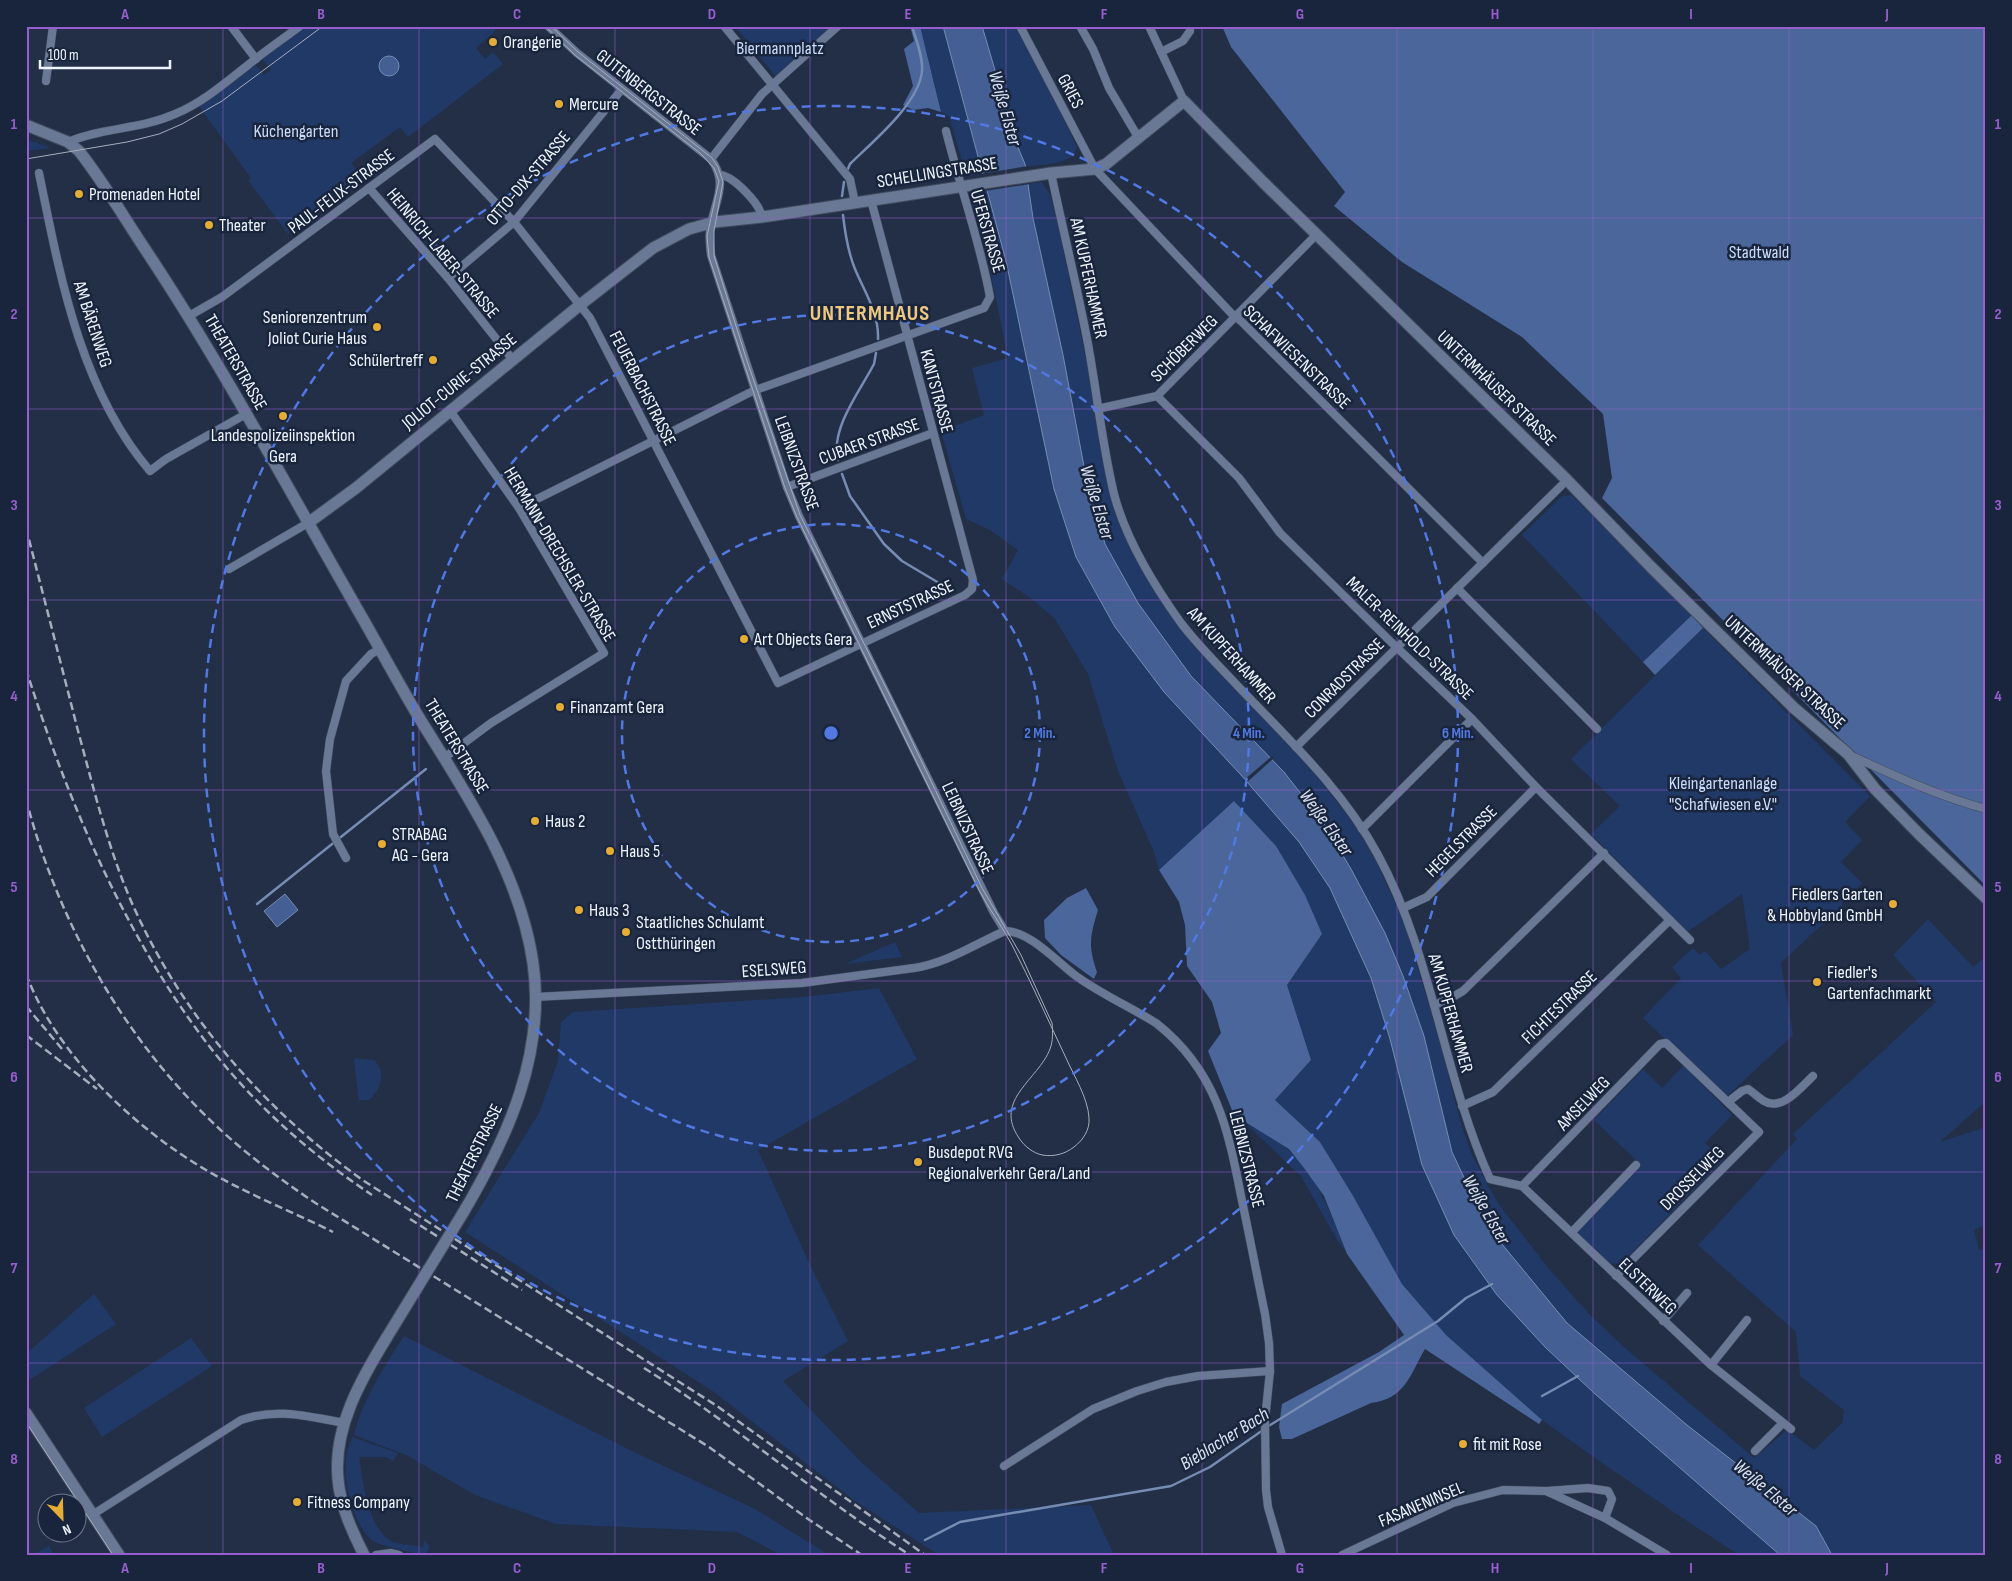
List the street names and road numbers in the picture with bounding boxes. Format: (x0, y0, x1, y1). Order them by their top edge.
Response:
street label: GUTENBERGSTRASSE (592, 45, 705, 140)
street label: GRIES (1053, 70, 1088, 112)
street label: OTTO-DIX-STRASSE (482, 127, 575, 230)
street label: PAUL-FELIX-STRASSE (284, 145, 399, 238)
street label: SCHELLINGSTRASSE (876, 153, 999, 192)
street label: HEINRICH-LABER-STRASSE (382, 184, 503, 323)
street label: UFERSTRASSE (966, 187, 1009, 275)
street label: AM KUPFERHAMMER (1065, 215, 1112, 340)
street label: AM BÄRENWEG (68, 277, 116, 370)
street label: SCHAFWIESENSTRASSE (1239, 301, 1355, 414)
street label: THEATERSTRASSE (200, 311, 271, 414)
street label: SCHÖBERWEG (1147, 311, 1222, 386)
street label: UNTERMHÄUSER STRASSE (1433, 326, 1560, 450)
street label: FEUERBACHSTRASSE (605, 327, 680, 449)
street label: JOLIOT-CURIE-STRASSE (397, 329, 521, 435)
street label: KANTSTRASSE (915, 347, 958, 435)
street label: LEIBNIZSTRASSE (770, 413, 823, 513)
street label: CUBAER STRASSE (816, 414, 922, 469)
street label: HERMANN-DRECHSLER-STRASSE (499, 463, 620, 645)
street label: MALER-REINHOLD-STRASSE (1342, 572, 1478, 705)
street label: ERNSTSTRASSE (864, 575, 957, 634)
street label: AM KUPFERHAMMER (1182, 602, 1280, 708)
street label: UNTERMHÄUSER STRASSE (1720, 611, 1849, 734)
street label: CONRADSTRASSE (1300, 634, 1389, 723)
street label: THEATERSTRASSE (420, 695, 493, 798)
street label: LEIBNIZSTRASSE (937, 779, 998, 878)
street label: HEGELSTRASSE (1421, 801, 1502, 882)
street label: AM KUPFERHAMMER (1423, 950, 1478, 1075)
street label: ESELSWEG (741, 957, 807, 982)
street label: FICHTESTRASSE (1517, 966, 1601, 1048)
street label: AMSELWEG (1552, 1072, 1614, 1136)
street label: THEATERSTRASSE (442, 1101, 507, 1206)
street label: LEIBNIZSTRASSE (1224, 1108, 1269, 1210)
street label: DROSSELWEG (1656, 1142, 1729, 1215)
street label: ELSTERWEG (1614, 1254, 1681, 1319)
street label: FASANENINSEL (1376, 1477, 1467, 1532)

